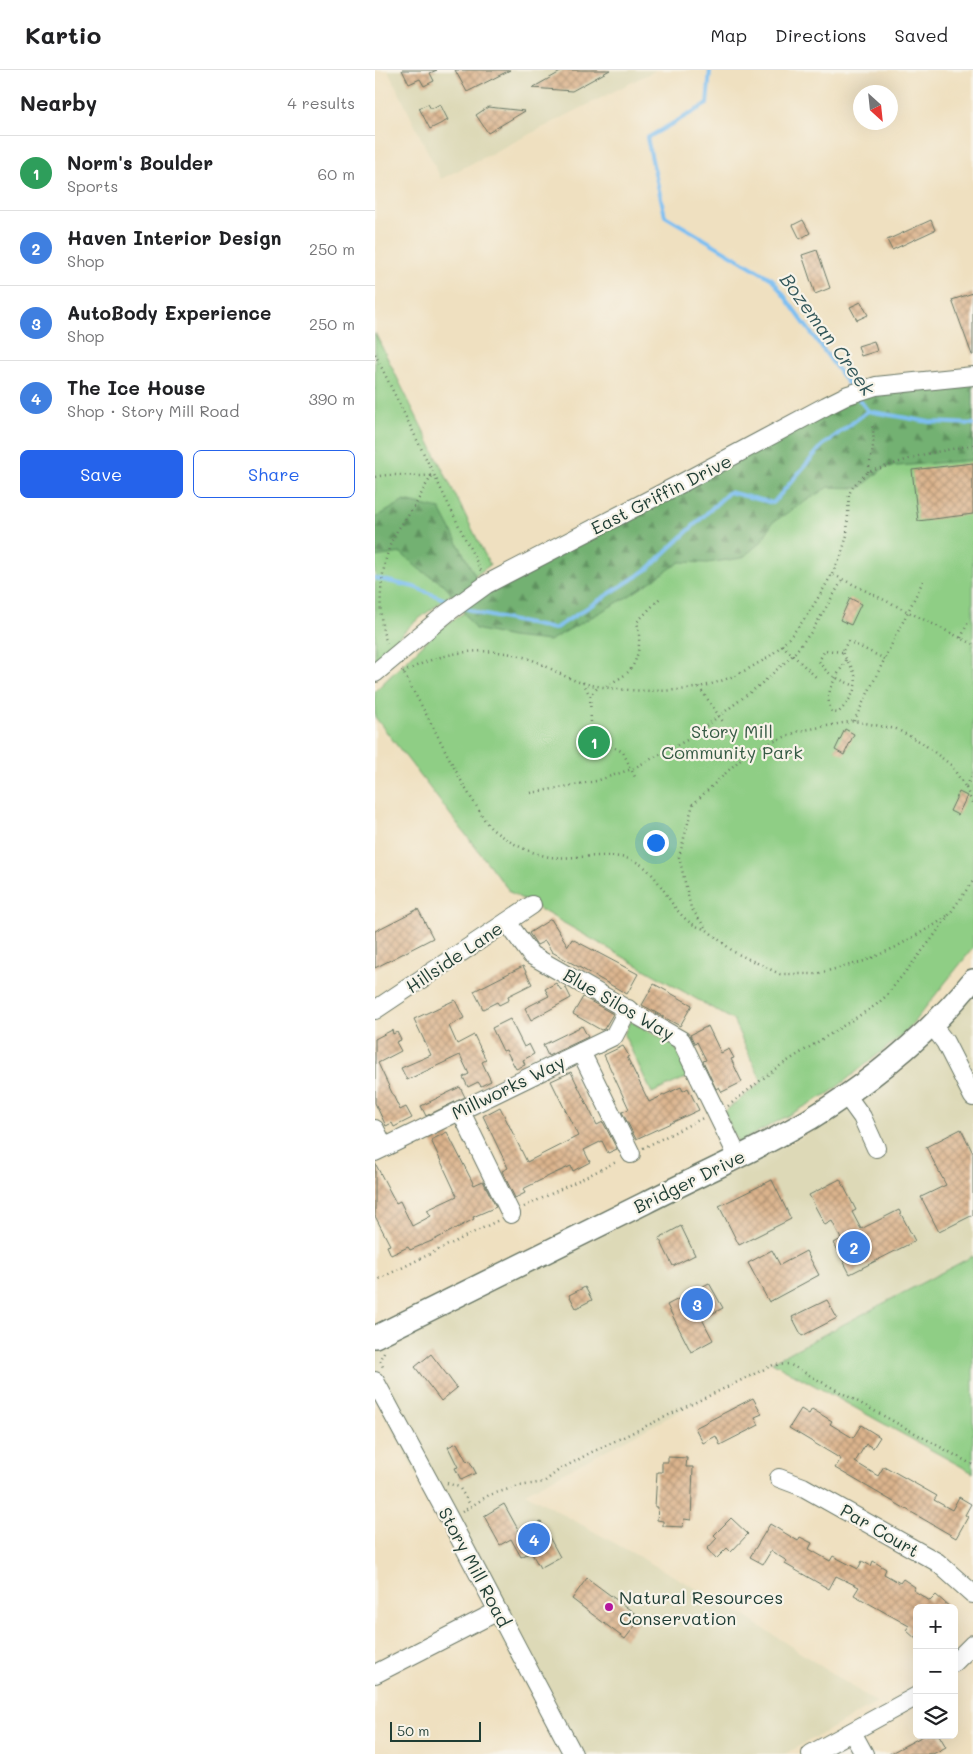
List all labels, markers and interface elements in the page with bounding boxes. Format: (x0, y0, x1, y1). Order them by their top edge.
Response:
text: Kartio (25, 19, 101, 50)
text: Map (710, 23, 747, 47)
text: Directions (775, 23, 867, 47)
text: Saved (895, 23, 948, 47)
north arrow (853, 85, 898, 130)
text: Nearby (20, 89, 97, 116)
text: 4 results (287, 92, 355, 113)
text: Norm's Boulder (67, 150, 213, 175)
text: 1 (32, 163, 40, 184)
text: 60 m (318, 163, 355, 184)
text: Sports (67, 175, 118, 196)
text: Haven Interior Design (67, 225, 281, 250)
text: 2 (32, 238, 40, 259)
text: 250 m (309, 238, 355, 259)
text: Shop (67, 250, 104, 271)
water label: Bozeman Creek (775, 268, 881, 401)
text: AutoBody Experience (67, 300, 271, 325)
text: 3 (31, 313, 41, 334)
text: 250 m (309, 313, 355, 334)
text: Shop (67, 325, 104, 346)
text: The Ice House (67, 375, 205, 400)
text: 4 (31, 388, 41, 409)
text: 390 m (308, 388, 355, 409)
text: Shop · Story Mill Road (67, 400, 239, 421)
street label: East Griffin Drive (587, 448, 735, 540)
button: Save (20, 450, 183, 498)
button: Share (193, 450, 355, 498)
park label: Story Mill Community Park (661, 719, 803, 764)
pin: 1 (578, 723, 610, 761)
your location (643, 830, 669, 856)
street label: Hillside Lane (401, 916, 507, 998)
street label: Blue Silos Way (559, 963, 679, 1045)
street label: Millworks Way (447, 1049, 569, 1125)
street label: Bridger Drive (629, 1144, 749, 1218)
pin: 2 (838, 1228, 870, 1266)
pin: 3 (681, 1285, 713, 1323)
street label: Par Court (836, 1498, 924, 1562)
street label: Story Mill Road (433, 1503, 517, 1631)
pin: 4 (518, 1520, 550, 1558)
place label: Natural Resources Conservation (619, 1585, 783, 1630)
marker: Natural Resources Conservation (603, 1601, 615, 1613)
map controls (913, 1604, 958, 1739)
button: + (913, 1604, 958, 1649)
button: − (913, 1649, 958, 1694)
button: layers (913, 1694, 958, 1739)
scale bar (390, 1719, 481, 1742)
text: 50 m (397, 1721, 429, 1740)

